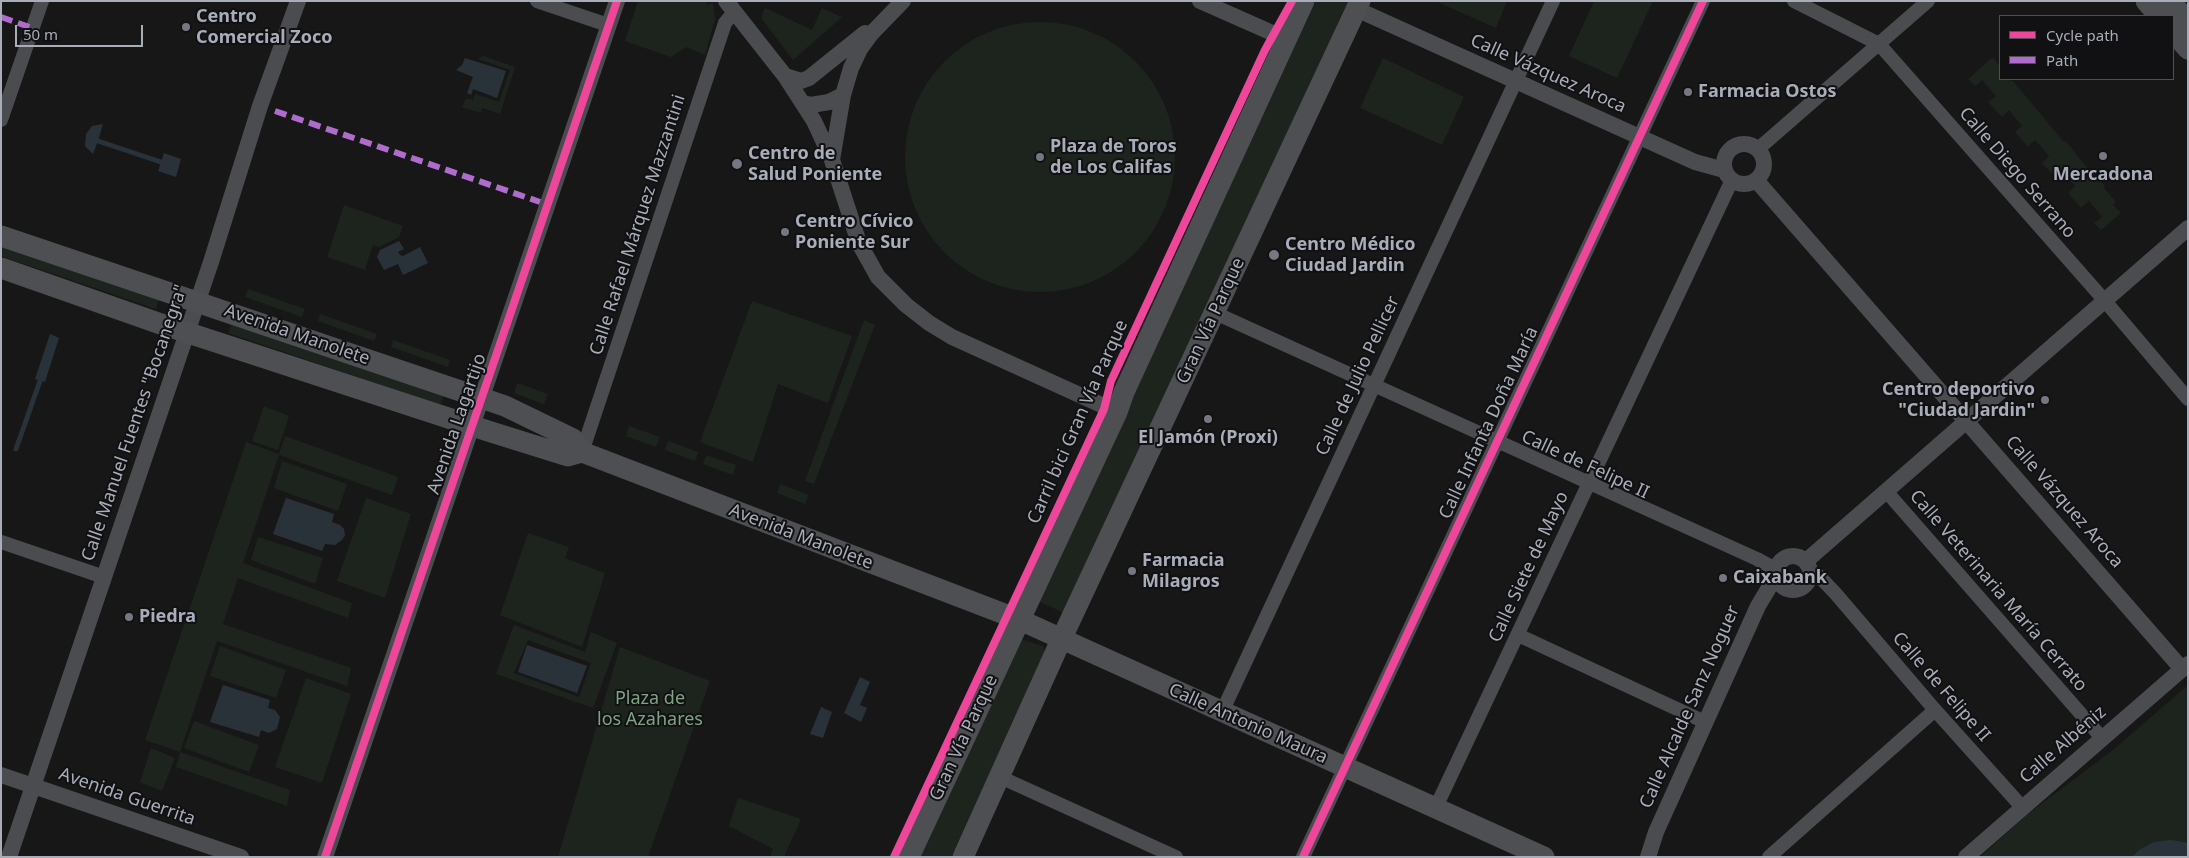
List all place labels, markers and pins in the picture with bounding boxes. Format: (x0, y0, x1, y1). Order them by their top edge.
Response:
place label: Centro Comercial Zoco (196, 6, 332, 48)
marker: Centro Comercial Zoco (180, 21, 192, 33)
place label: Farmacia Ostos (1698, 81, 1837, 103)
marker: Farmacia Ostos (1682, 86, 1694, 98)
place label: Plaza de Toros de Los Califas (1050, 136, 1177, 178)
place label: Centro de Salud Poniente (748, 143, 882, 186)
marker: Mercadona (2097, 150, 2109, 162)
marker: Plaza de Toros de Los Califas (1034, 151, 1046, 163)
marker: Centro de Salud Poniente (730, 157, 744, 171)
place label: Mercadona (2053, 164, 2153, 186)
place label: Centro Cívico Poniente Sur (795, 211, 914, 253)
marker: Centro Cívico Poniente Sur (779, 226, 791, 238)
place label: Centro Médico Ciudad Jardin (1285, 234, 1415, 276)
marker: Centro Médico Ciudad Jardin (1267, 248, 1281, 262)
place label: Centro deportivo "Ciudad Jardin" (1882, 379, 2035, 422)
marker: Centro deportivo "Ciudad Jardin" (2039, 394, 2051, 406)
marker: El Jamón (Proxi) (1202, 413, 1214, 425)
place label: El Jamón (Proxi) (1138, 427, 1278, 449)
place label: Farmacia Milagros (1142, 550, 1224, 592)
marker: Farmacia Milagros (1126, 565, 1138, 577)
place label: Caixabank (1733, 567, 1827, 589)
marker: Caixabank (1717, 572, 1729, 584)
place label: Piedra (139, 606, 196, 628)
marker: Piedra (123, 611, 135, 623)

